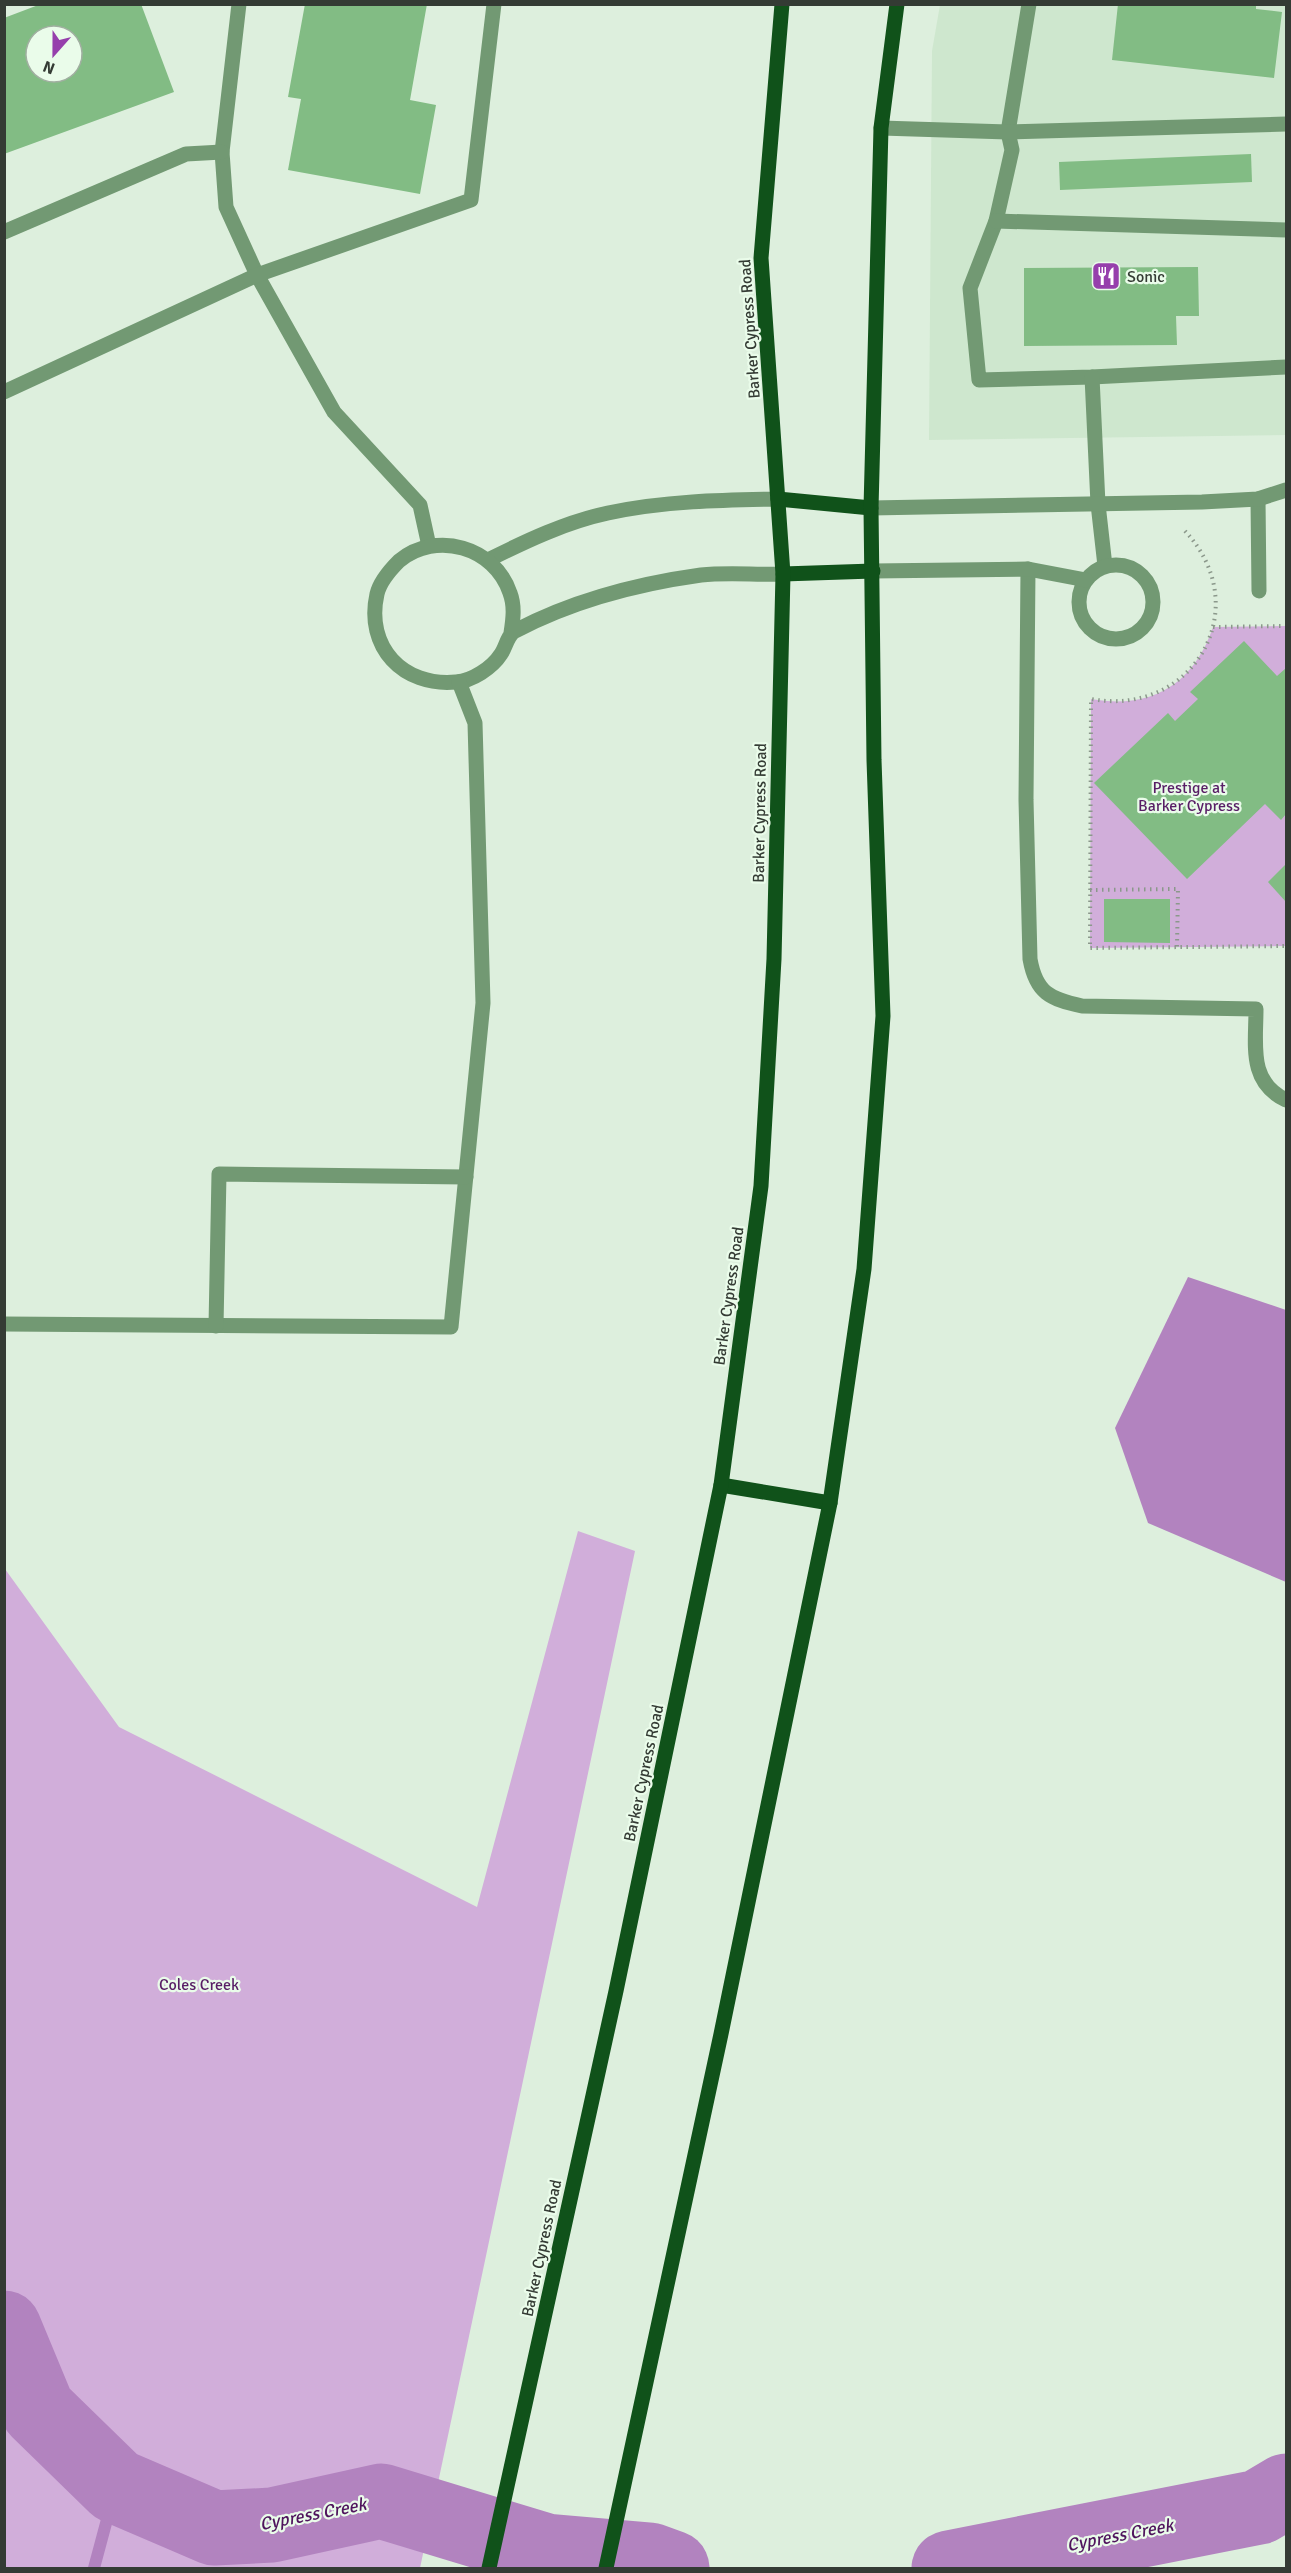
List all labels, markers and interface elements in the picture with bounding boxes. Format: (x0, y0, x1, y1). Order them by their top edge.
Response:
north arrow (24, 24, 84, 84)
text: N (40, 56, 58, 78)
street label: Barker Cypress Road (735, 259, 765, 399)
restaurant icon: Sonic (1090, 260, 1122, 292)
place label: Sonic (1127, 267, 1165, 287)
street label: Barker Cypress Road (749, 743, 771, 883)
park label: Prestige at Barker Cypress (1138, 778, 1240, 816)
street label: Barker Cypress Road (709, 1226, 749, 1367)
street label: Barker Cypress Road (620, 1703, 668, 1844)
park label: Coles Creek (159, 1975, 239, 1995)
street label: Barker Cypress Road (518, 2178, 566, 2319)
water label: Cypress Creek (258, 2493, 370, 2535)
water label: Cypress Creek (1065, 2514, 1177, 2556)

